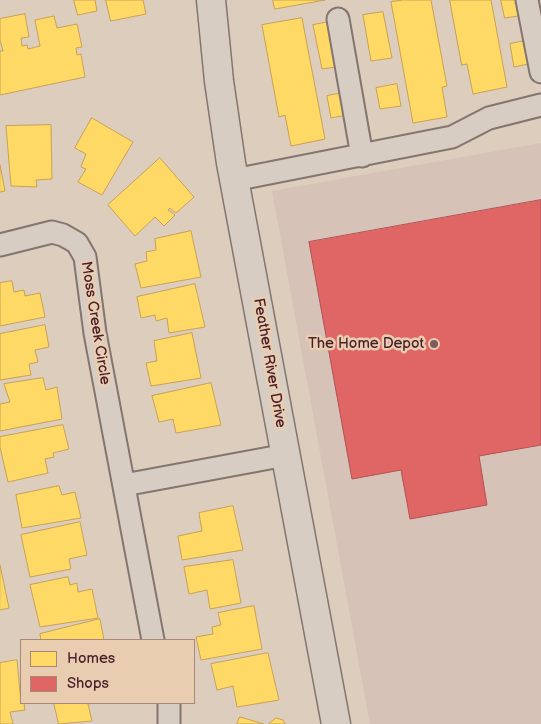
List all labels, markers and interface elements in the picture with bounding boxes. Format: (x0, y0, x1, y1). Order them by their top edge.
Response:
street label: Moss Creek Circle (76, 260, 114, 386)
street label: Feather River Drive (249, 297, 289, 429)
place label: The Home Depot (308, 335, 424, 353)
marker: The Home Depot (428, 338, 440, 350)
legend (20, 639, 195, 704)
text: Homes (67, 649, 115, 668)
text: Shops (67, 674, 109, 693)

